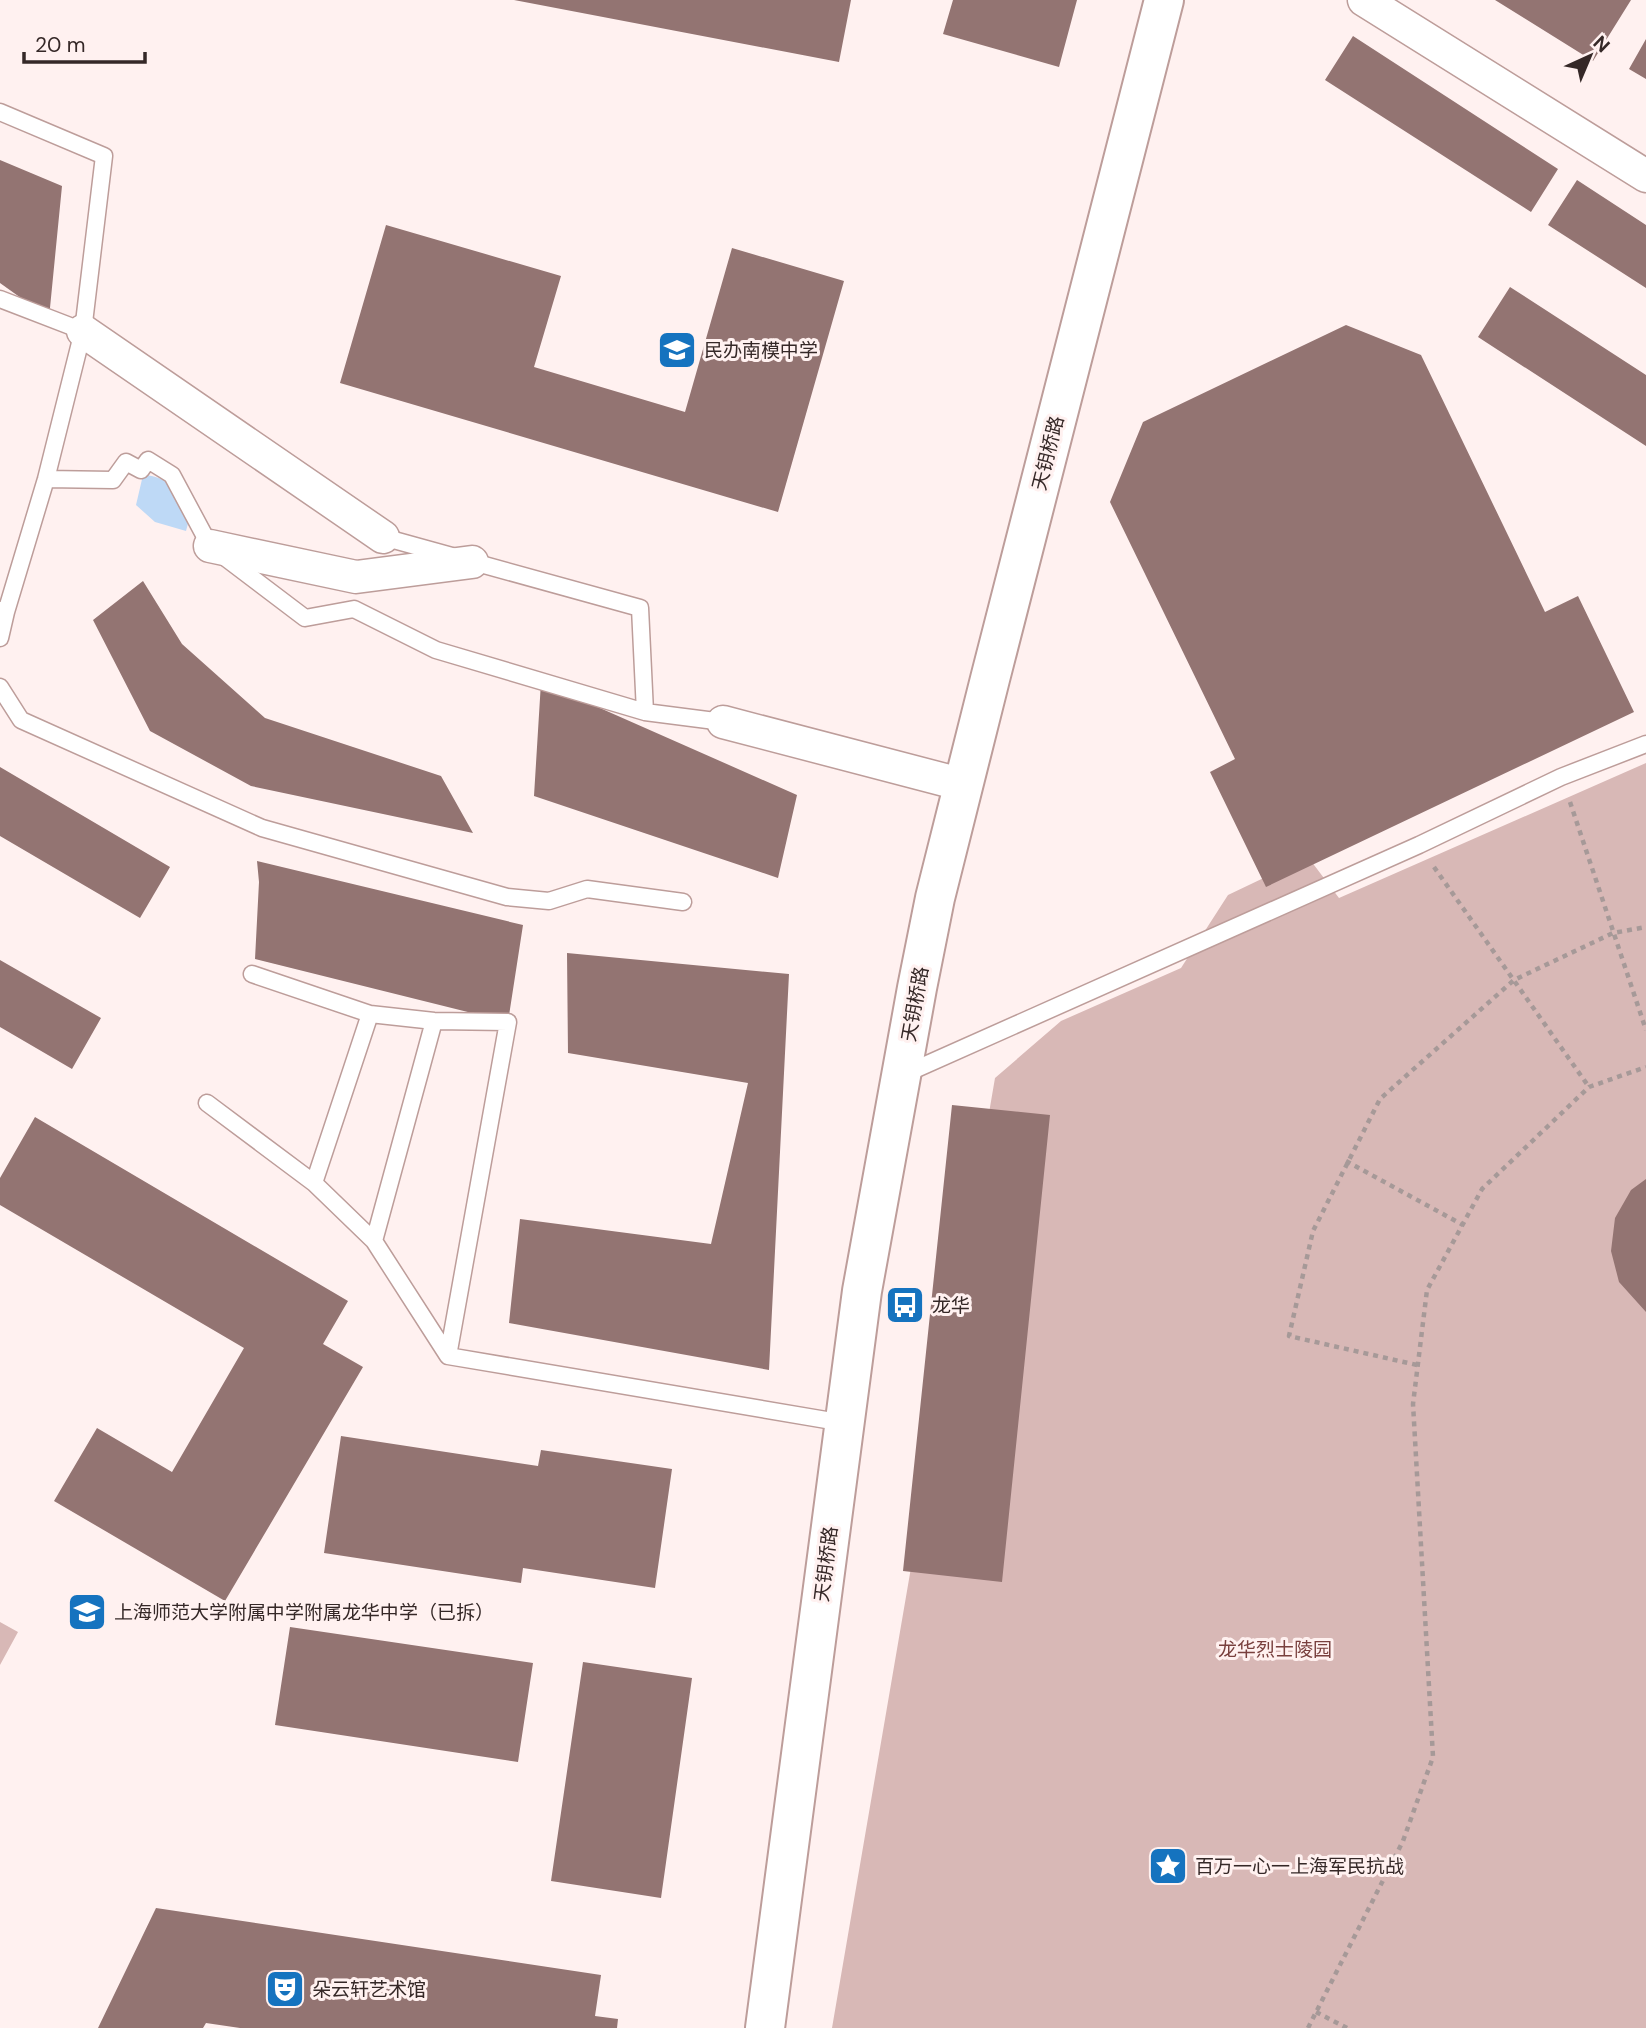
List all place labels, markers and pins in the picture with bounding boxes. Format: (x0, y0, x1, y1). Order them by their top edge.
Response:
school or university icon: 民办南模中学 (656, 329, 698, 371)
place label: 民办南模中学 (704, 338, 818, 363)
bus stop icon: 龙华 (884, 1284, 926, 1326)
place label: 龙华 (932, 1293, 970, 1318)
school or university icon: 上海师范大学附属中学附属龙华中学（已拆） (66, 1591, 108, 1633)
place label: 上海师范大学附属中学附属龙华中学（已拆） (114, 1600, 494, 1625)
place icon: 百万一心一上海军民抗战 (1147, 1845, 1189, 1887)
place label: 百万一心一上海军民抗战 (1195, 1854, 1404, 1879)
theatre icon: 朵云轩艺术馆 (264, 1968, 306, 2010)
place label: 朵云轩艺术馆 (312, 1977, 426, 2002)

